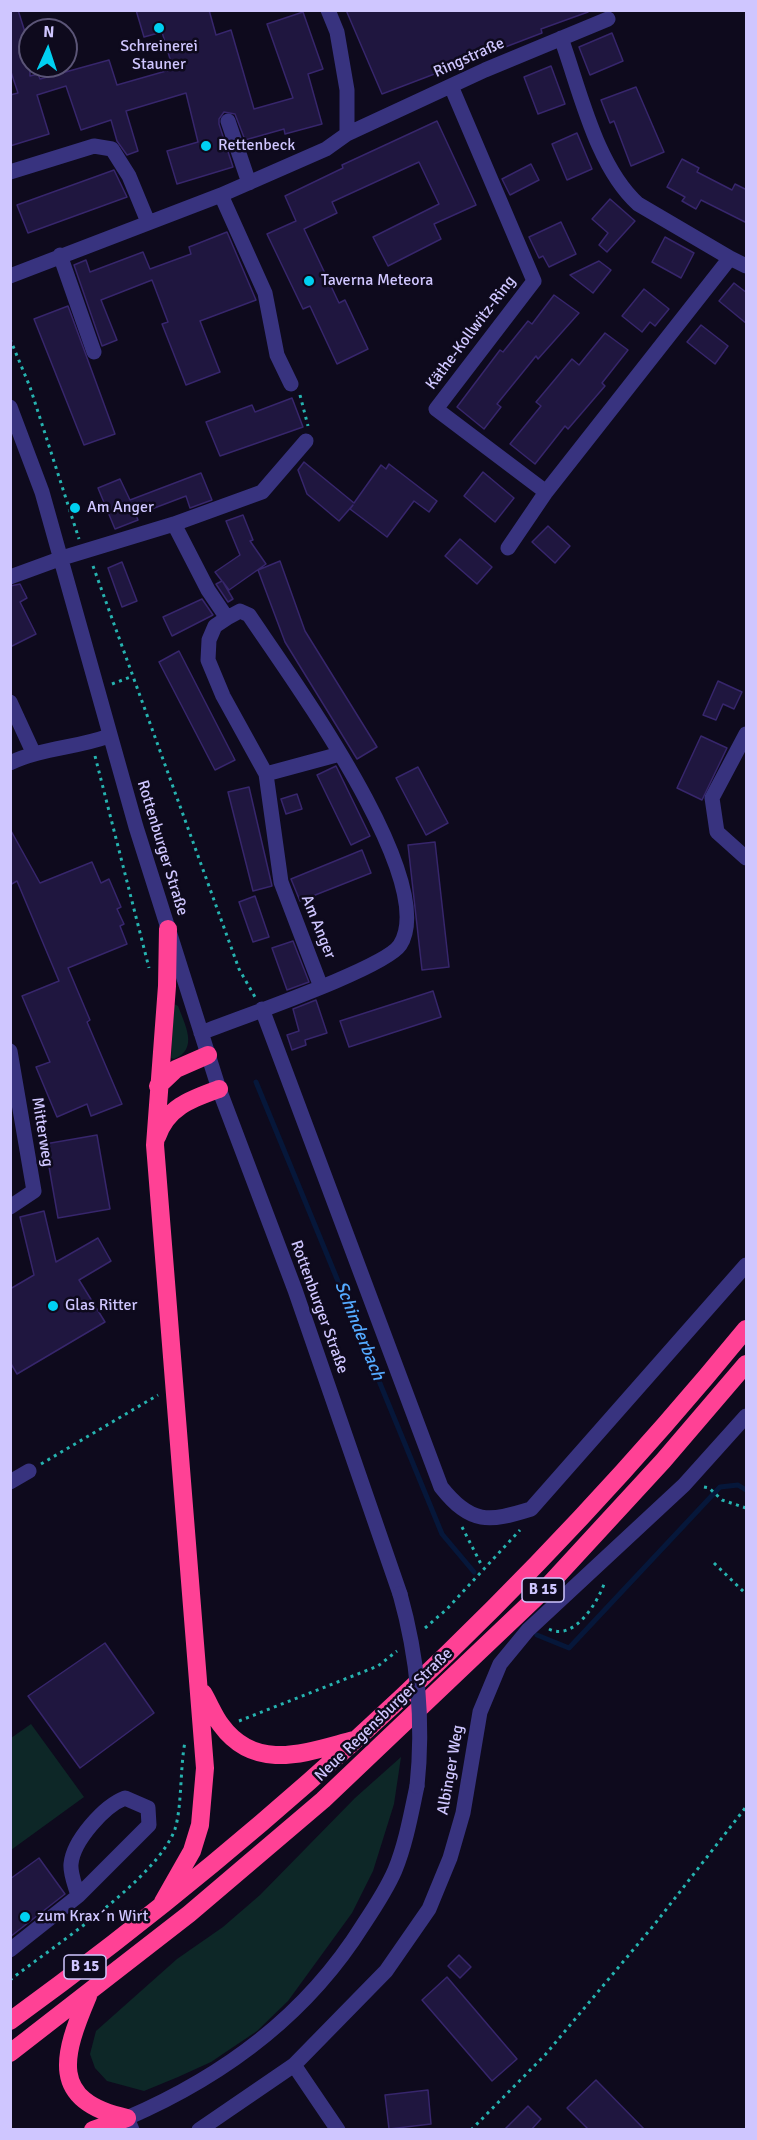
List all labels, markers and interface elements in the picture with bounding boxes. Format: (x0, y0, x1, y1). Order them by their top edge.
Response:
north arrow (18, 18, 78, 78)
marker: Schreinerei Stauner (152, 21, 166, 35)
text: N (43, 22, 55, 42)
street label: Ringstraße (431, 34, 507, 82)
place label: Schreinerei Stauner (120, 37, 198, 75)
place label: Rettenbeck (218, 136, 295, 156)
marker: Rettenbeck (199, 139, 213, 153)
place label: Taverna Meteora (321, 271, 433, 291)
street label: Käthe-Kollwitz-Ring (422, 272, 520, 394)
marker: Taverna Meteora (302, 274, 316, 288)
place label: Am Anger (87, 498, 154, 518)
marker: Am Anger (68, 501, 82, 515)
street label: Rottenburger Straße (132, 778, 192, 918)
street label: Am Anger (297, 892, 339, 962)
street label: Mitterweg (27, 1096, 57, 1168)
street label: Rottenburger Straße (286, 1238, 352, 1376)
water label: Schinderbach (329, 1278, 389, 1384)
place label: Glas Ritter (65, 1296, 137, 1316)
marker: Glas Ritter (46, 1299, 60, 1313)
road number: B 15 (522, 1578, 564, 1602)
street label: Neue Regensburger Straße (311, 1644, 457, 1786)
street label: Albinger Weg (434, 1723, 468, 1817)
place label: zum Krax´n Wirt (37, 1907, 148, 1927)
marker: zum Krax´n Wirt (18, 1910, 32, 1924)
road number: B 15 (64, 1955, 106, 1979)

